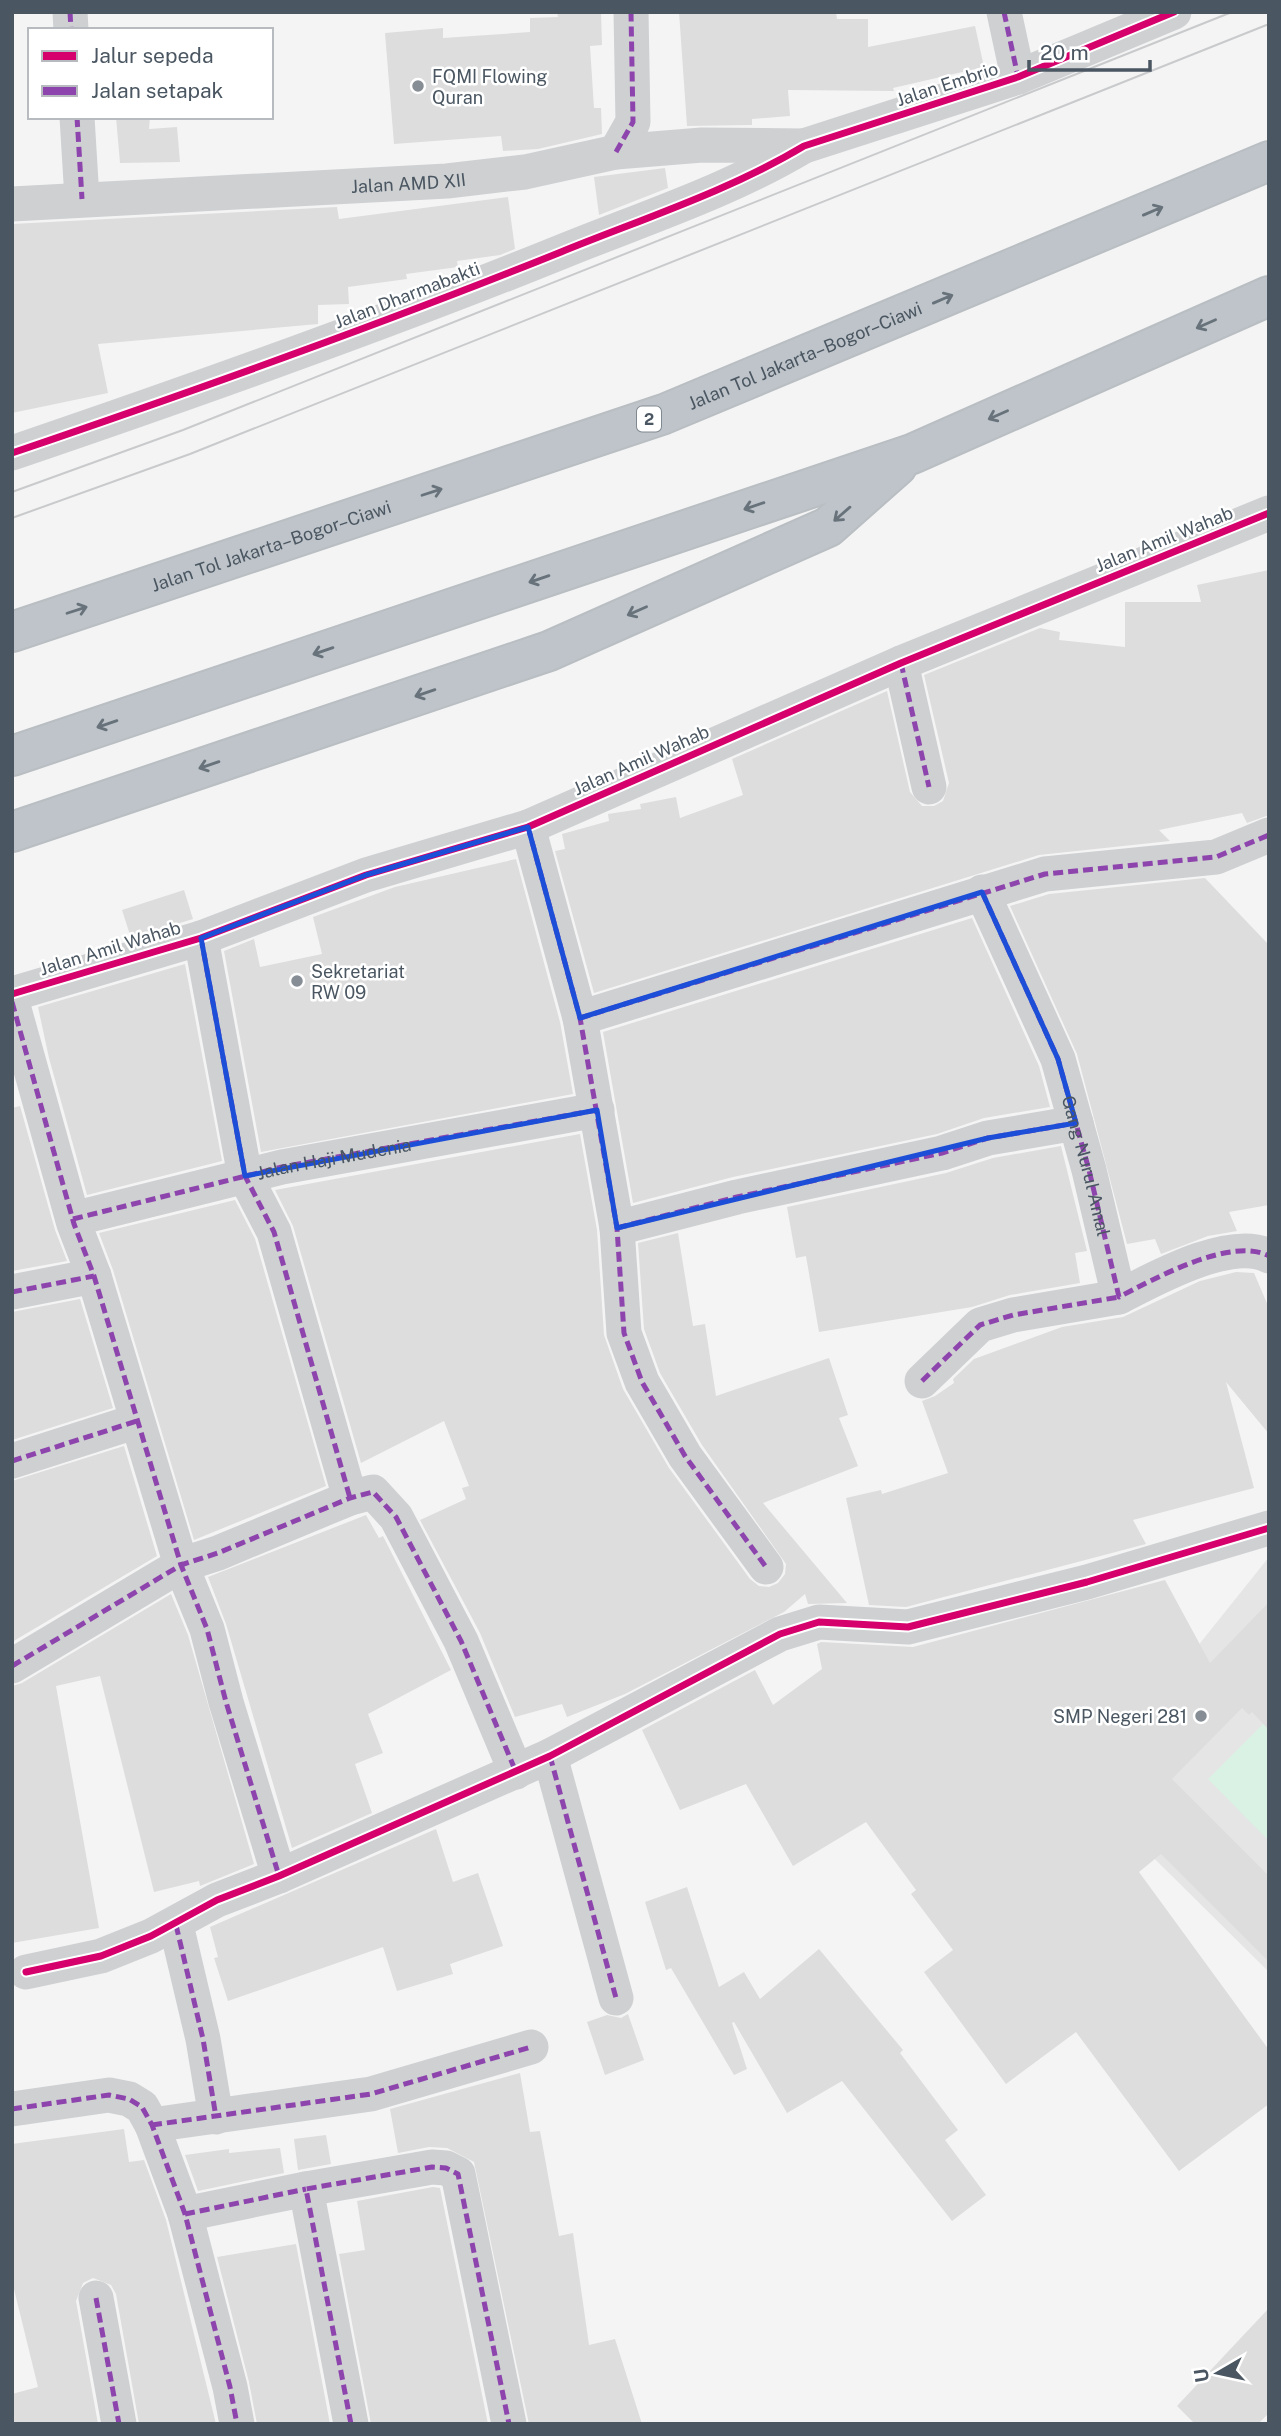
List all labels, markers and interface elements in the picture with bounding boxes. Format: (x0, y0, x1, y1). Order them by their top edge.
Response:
legend (28, 28, 273, 119)
scale bar (1029, 28, 1150, 72)
text: 20 m (1040, 40, 1089, 65)
text: Jalur sepeda (91, 43, 214, 68)
street label: Jalan Embrio (893, 58, 1001, 110)
place label: FQMI Flowing Quran (432, 66, 548, 108)
text: Jalan setapak (91, 78, 224, 103)
marker: FQMI Flowing Quran (410, 78, 426, 94)
street label: Jalan AMD XII (350, 168, 467, 197)
one-way arrow (1141, 204, 1163, 217)
street label: Jalan Dharmabakti (331, 258, 483, 332)
one-way arrow (931, 291, 953, 304)
street label: Jalan Tol Jakarta–Bogor–Ciawi (685, 297, 925, 413)
one-way arrow (1196, 318, 1218, 331)
road number: 2 (637, 406, 661, 432)
one-way arrow (988, 410, 1009, 423)
one-way arrow (421, 485, 443, 497)
street label: Jalan Tol Jakarta–Bogor–Ciawi (148, 496, 394, 595)
one-way arrow (744, 501, 766, 514)
street label: Jalan Amil Wahab (1092, 502, 1236, 576)
one-way arrow (834, 506, 851, 523)
one-way arrow (528, 574, 550, 586)
one-way arrow (66, 603, 88, 616)
one-way arrow (627, 605, 648, 618)
one-way arrow (313, 646, 335, 658)
one-way arrow (414, 687, 436, 700)
one-way arrow (97, 719, 119, 731)
street label: Jalan Amil Wahab (570, 721, 712, 799)
one-way arrow (199, 760, 221, 772)
street label: Jalan Amil Wahab (37, 917, 183, 979)
place label: Sekretariat RW 09 (311, 961, 405, 1003)
marker: Sekretariat RW 09 (289, 973, 305, 989)
street label: Gang Nurul Amal (1058, 1093, 1115, 1238)
street label: Jalan Haji Mudenia (255, 1133, 413, 1183)
place label: SMP Negeri 281 (1053, 1706, 1187, 1727)
marker: SMP Negeri 281 (1193, 1708, 1209, 1724)
north arrow (1183, 2338, 1253, 2408)
text: U (1189, 2367, 1213, 2384)

